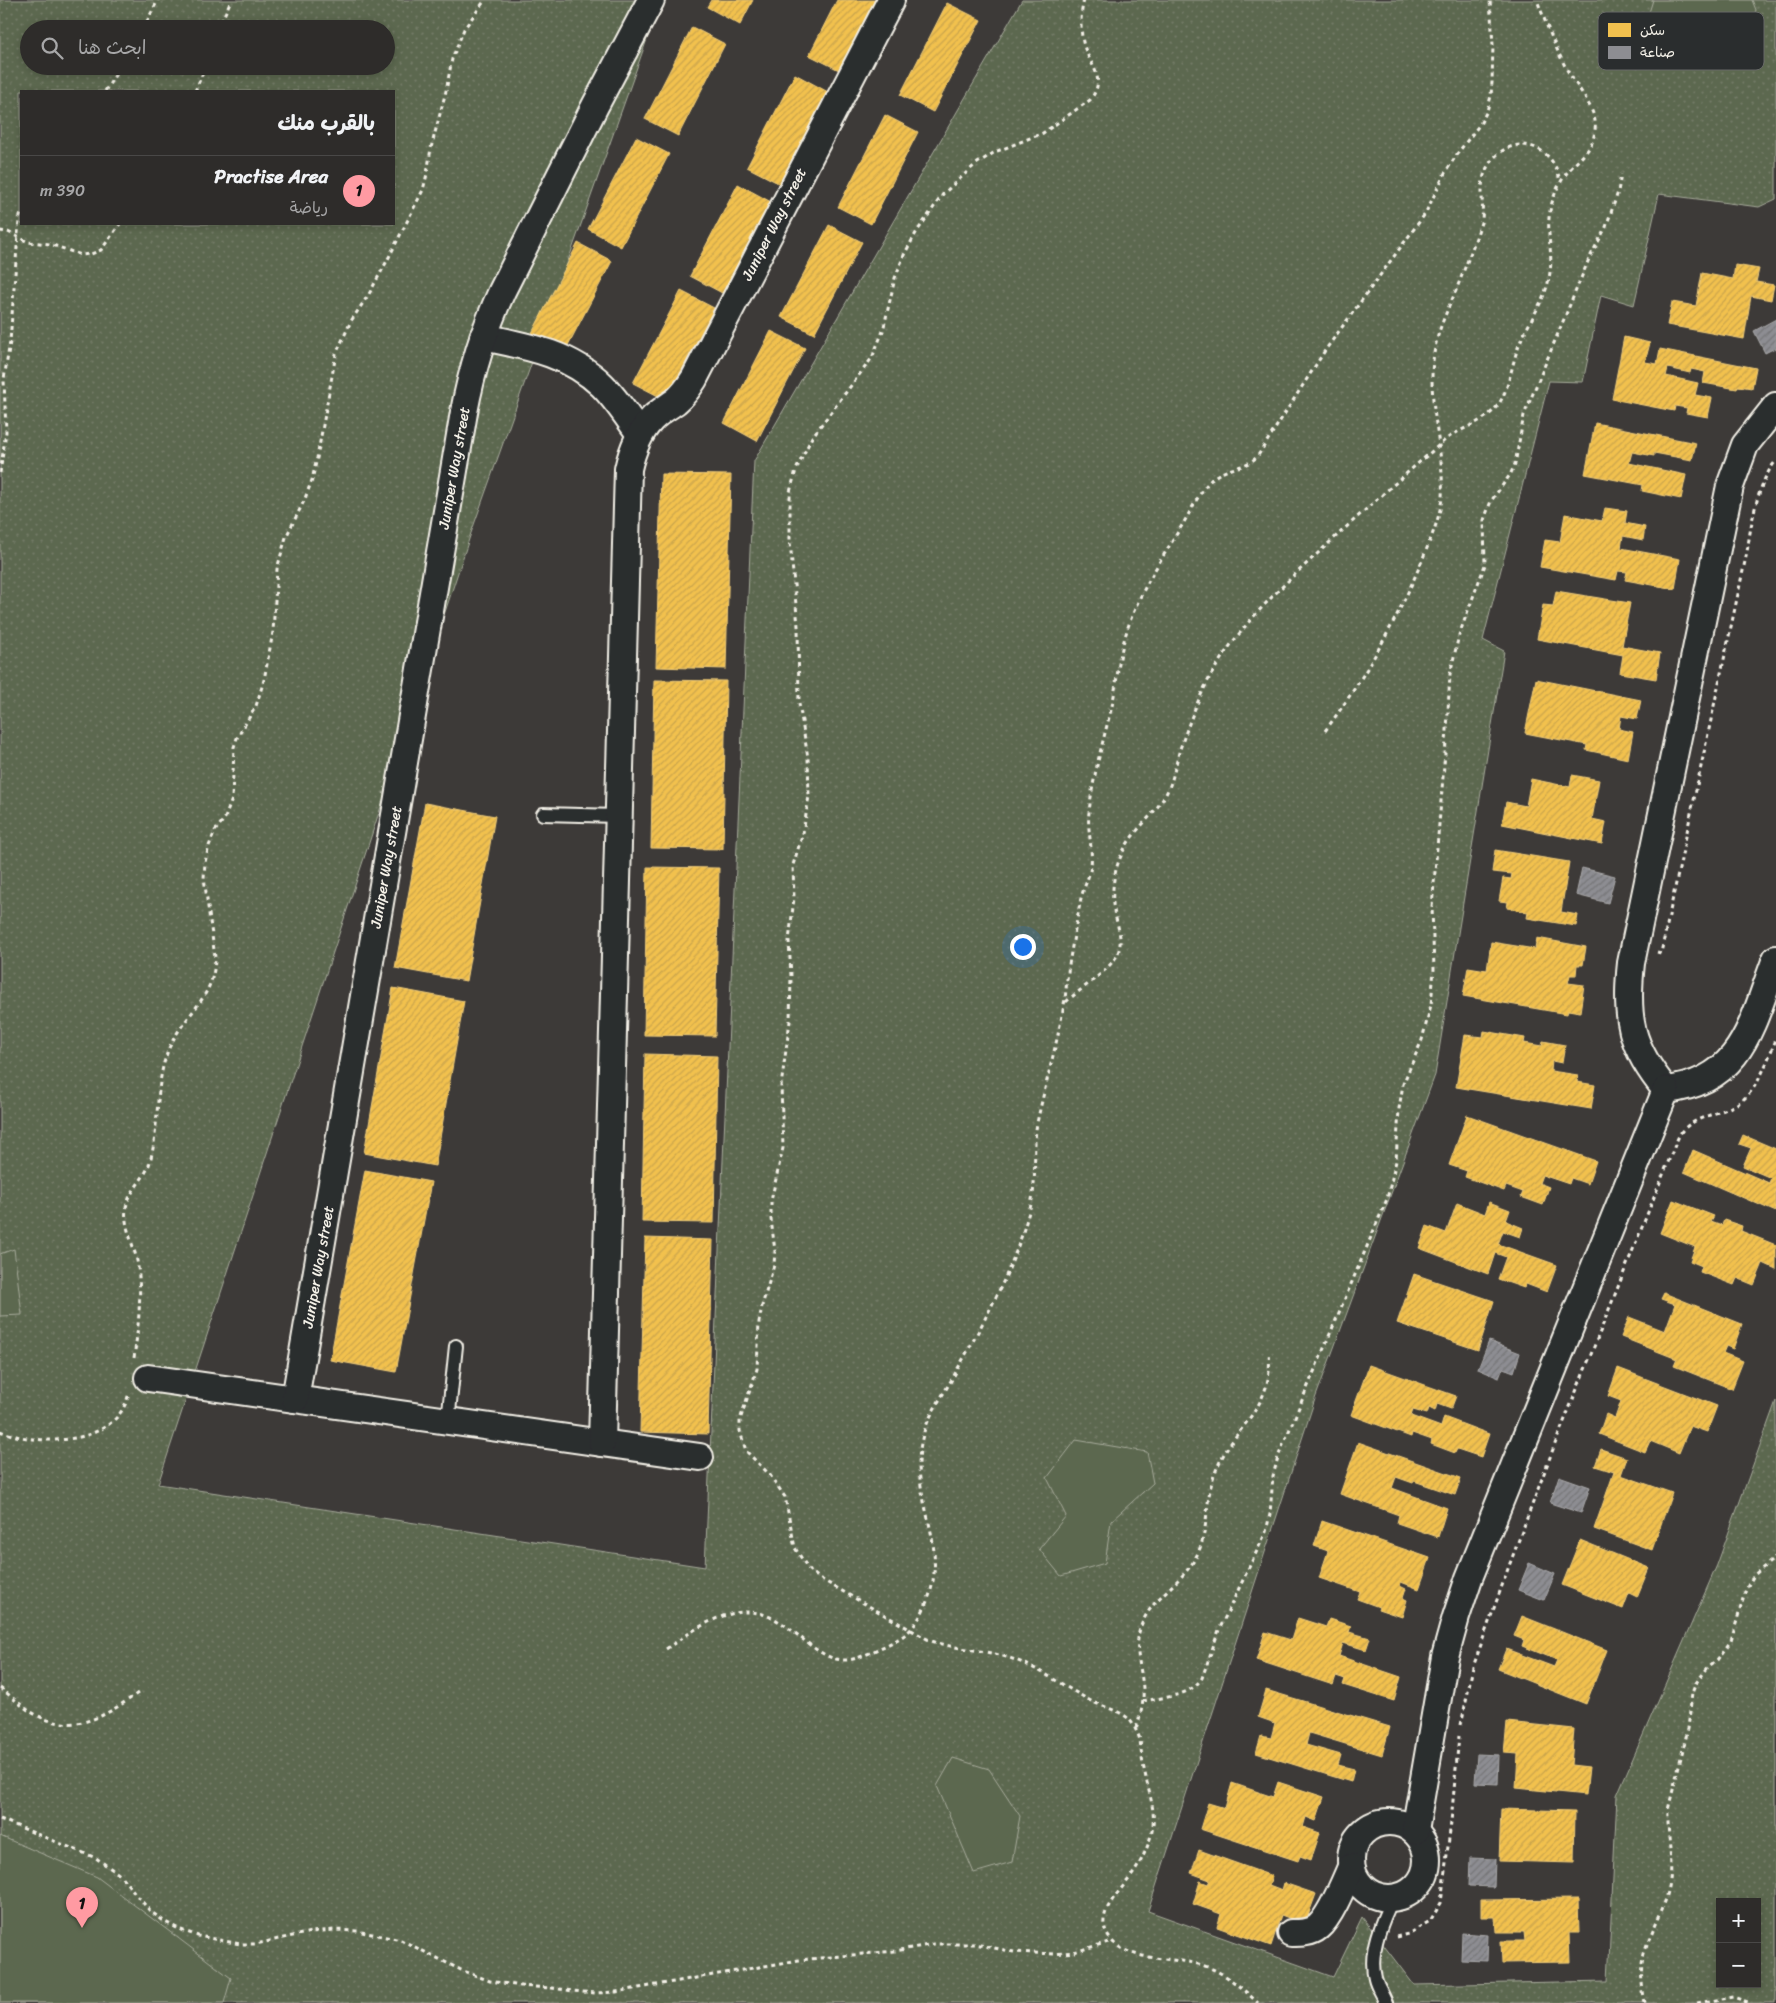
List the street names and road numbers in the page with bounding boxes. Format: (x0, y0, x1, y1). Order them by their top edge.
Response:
street label: Juniper Way street (734, 163, 814, 286)
street label: Juniper Way street (430, 404, 478, 532)
street label: Juniper Way street (362, 803, 410, 931)
street label: Juniper Way street (294, 1203, 342, 1331)

